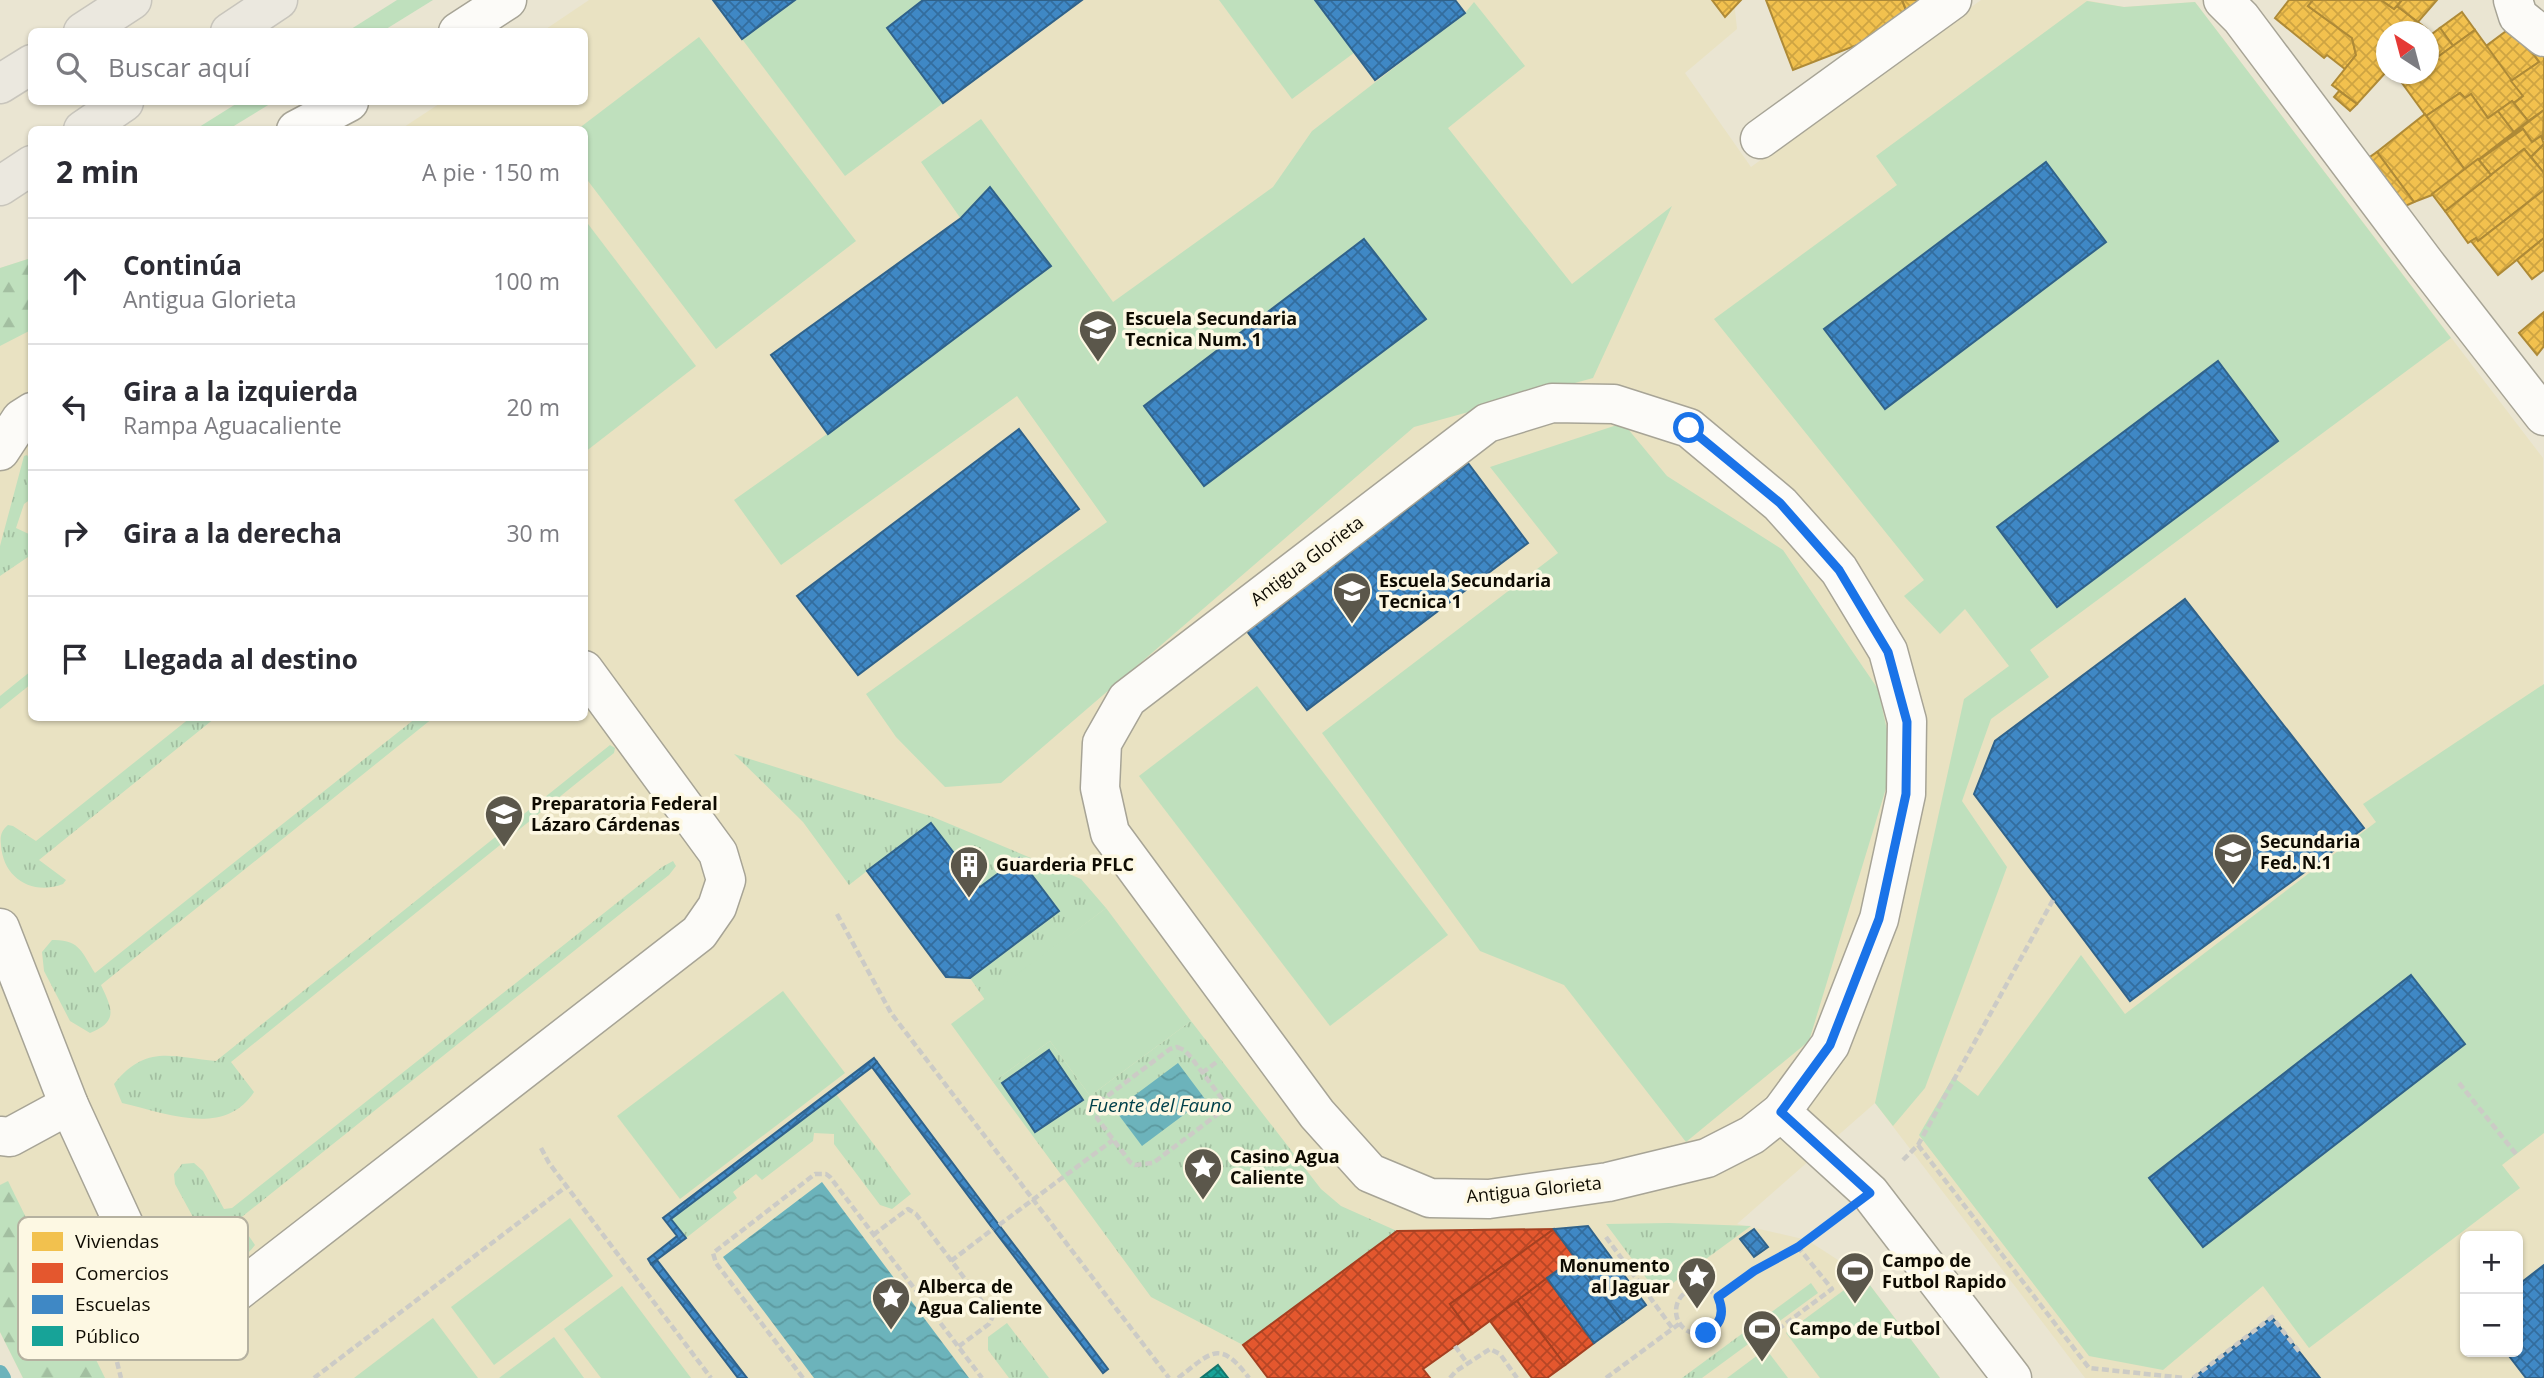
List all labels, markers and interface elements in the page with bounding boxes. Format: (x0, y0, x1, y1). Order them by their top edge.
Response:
north arrow (2376, 21, 2439, 84)
search box (28, 28, 588, 105)
icon: search (52, 48, 90, 86)
text: Buscar aquí (108, 49, 250, 85)
text: 2 min (56, 151, 139, 192)
text: A pie · 150 m (422, 156, 560, 188)
text: Continúa (123, 247, 242, 283)
icon: ahead (56, 262, 94, 300)
text: 100 m (493, 265, 560, 297)
text: Antigua Glorieta (123, 283, 296, 315)
place label: Escuela Secundaria Tecnica Num. 1 (1125, 306, 1297, 351)
school or university icon: Escuela Secundaria Tecnica Num. 1 (1077, 308, 1119, 363)
text: Gira a la izquierda (123, 373, 358, 409)
icon: left (56, 388, 94, 426)
text: 20 m (506, 391, 560, 423)
text: Rampa Aguacaliente (123, 409, 342, 441)
route start (1673, 412, 1704, 443)
street label: Antigua Glorieta (1245, 510, 1368, 611)
icon: right (56, 514, 94, 552)
text: Gira a la derecha (123, 515, 342, 551)
text: 30 m (506, 517, 560, 549)
place label: Escuela Secundaria Tecnica 1 (1379, 568, 1551, 613)
school or university icon: Escuela Secundaria Tecnica 1 (1331, 570, 1373, 625)
icon: arrive (56, 640, 94, 678)
text: Llegada al destino (123, 641, 358, 677)
place label: Preparatoria Federal Lázaro Cárdenas (531, 791, 718, 836)
school or university icon: Preparatoria Federal Lázaro Cárdenas (483, 793, 525, 848)
place label: Secundaria Fed. N.1 (2260, 829, 2360, 874)
school or university icon: Secundaria Fed. N.1 (2212, 831, 2254, 886)
building icon: Guarderia PFLC (948, 844, 990, 899)
place label: Guarderia PFLC (996, 852, 1134, 876)
water label: Fuente del Fauno (1088, 1092, 1232, 1118)
place label: Casino Agua Caliente (1230, 1144, 1340, 1189)
place icon: Casino Agua Caliente (1182, 1146, 1224, 1201)
street label: Antigua Glorieta (1465, 1170, 1603, 1208)
legend (18, 1217, 248, 1360)
text: Viviendas (75, 1228, 159, 1254)
map controls (2460, 1231, 2523, 1357)
button: + (2460, 1231, 2523, 1294)
place label: Campo de Futbol Rapido (1882, 1248, 2006, 1293)
sports icon: Campo de Futbol Rapido (1834, 1250, 1876, 1305)
place label: Monumento al Jaguar (1559, 1253, 1670, 1298)
place icon: Monumento al Jaguar (1676, 1255, 1718, 1310)
text: Comercios (75, 1260, 169, 1286)
place label: Alberca de Agua Caliente (918, 1274, 1042, 1319)
place icon: Alberca de Agua Caliente (870, 1276, 912, 1331)
text: Escuelas (75, 1291, 150, 1317)
button: − (2460, 1294, 2523, 1357)
sports icon: Campo de Futbol (1741, 1308, 1783, 1363)
place label: Campo de Futbol (1789, 1316, 1940, 1340)
route end (1690, 1317, 1721, 1348)
text: Público (75, 1323, 140, 1349)

